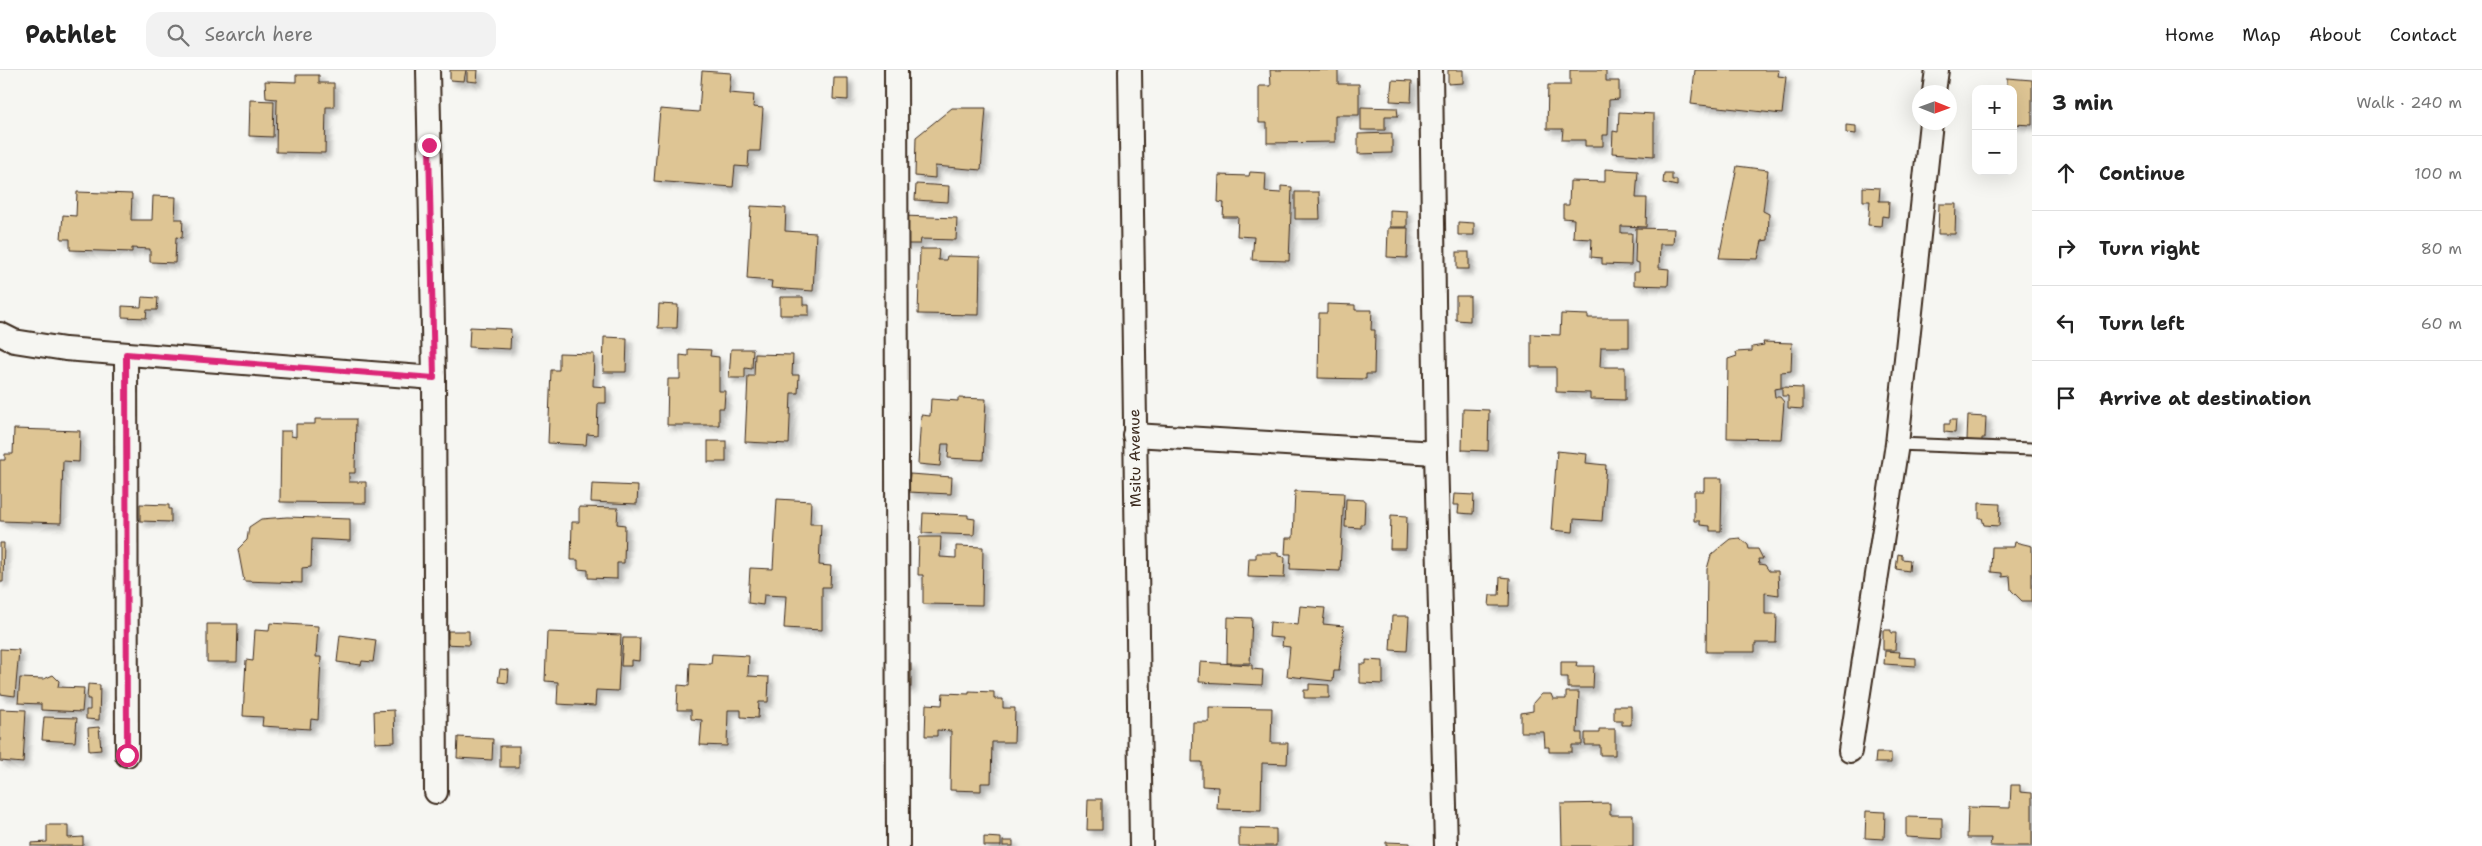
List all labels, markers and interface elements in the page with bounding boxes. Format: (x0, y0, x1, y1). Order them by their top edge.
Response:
search box (146, 12, 496, 57)
text: Pathlet (25, 19, 116, 51)
icon: search (164, 21, 192, 49)
text: Search here (204, 22, 313, 47)
text: Home (2165, 23, 2214, 47)
text: Map (2242, 23, 2281, 47)
text: About (2309, 23, 2362, 47)
text: Contact (2390, 23, 2457, 47)
north arrow (1912, 85, 1957, 130)
map controls (1972, 85, 2017, 175)
button: + (1972, 85, 2017, 130)
text: 3 min (2052, 89, 2113, 117)
text: Walk · 240 m (2356, 92, 2462, 113)
button: − (1972, 130, 2017, 175)
route end (418, 134, 441, 157)
icon: ahead (2052, 159, 2080, 187)
text: Continue (2099, 161, 2185, 186)
text: 100 m (2414, 163, 2462, 184)
icon: right (2052, 234, 2080, 262)
text: Turn right (2099, 236, 2200, 261)
text: 80 m (2421, 238, 2462, 259)
icon: left (2052, 309, 2080, 337)
text: Turn left (2099, 311, 2185, 336)
text: 60 m (2421, 313, 2462, 334)
icon: arrive (2052, 384, 2080, 412)
text: Arrive at destination (2099, 386, 2311, 411)
street label: Msitu Avenue (1124, 409, 1146, 507)
route start (116, 744, 139, 767)

